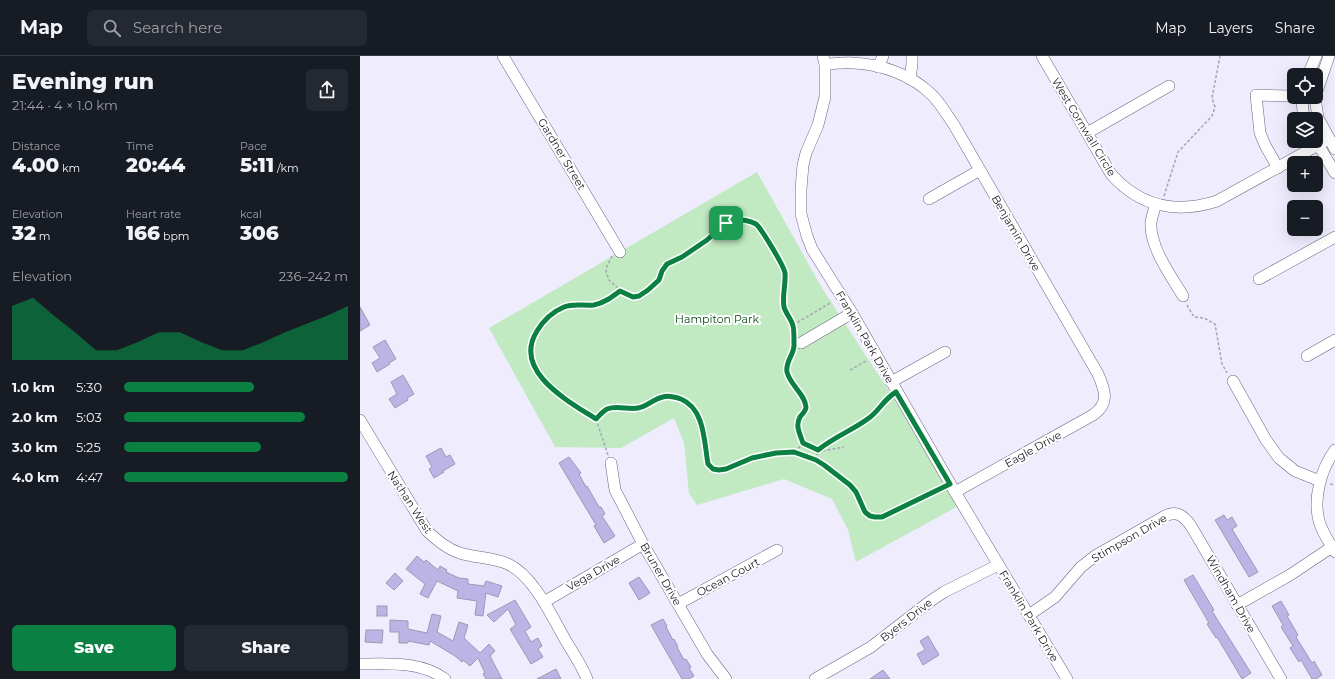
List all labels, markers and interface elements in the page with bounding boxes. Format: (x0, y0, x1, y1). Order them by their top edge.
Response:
search box (87, 10, 367, 46)
text: Map (20, 16, 63, 39)
icon: search (101, 17, 123, 39)
text: Search here (133, 18, 222, 37)
text: Map (1155, 19, 1186, 37)
text: Layers (1208, 19, 1253, 37)
text: Share (1275, 19, 1315, 37)
text: Evening run (12, 68, 154, 95)
map controls (1287, 68, 1323, 236)
button: locate (1287, 68, 1323, 104)
button: share (306, 69, 348, 111)
street label: West Cornwall Circle (1049, 75, 1119, 179)
text: 21:44 · 4 × 1.0 km (12, 97, 118, 113)
button: layers (1287, 112, 1323, 148)
street label: Gardner Street (535, 116, 589, 193)
text: Distance (12, 139, 60, 153)
text: Time (126, 139, 154, 153)
text: Pace (240, 139, 267, 153)
text: 4.00 (12, 153, 59, 177)
text: 20:44 (126, 153, 185, 177)
text: 5:11 (240, 153, 274, 177)
button: + (1287, 156, 1323, 192)
text: km (59, 161, 80, 175)
text: /km (274, 161, 299, 175)
street label: Benjamin Drive (989, 192, 1044, 274)
button: − (1287, 200, 1323, 236)
pin (709, 206, 743, 240)
text: Elevation (12, 207, 63, 221)
text: Heart rate (126, 207, 181, 221)
text: kcal (240, 207, 262, 221)
icon: arrive (715, 212, 737, 234)
text: 32 (12, 221, 36, 245)
text: 166 (126, 221, 160, 245)
text: 306 (240, 221, 279, 245)
text: m (36, 229, 51, 243)
text: bpm (160, 229, 190, 243)
text: Elevation (12, 268, 72, 284)
text: 236–242 m (279, 268, 348, 284)
street label: Franklin Park Drive (833, 288, 897, 386)
park label: Hampiton Park (675, 312, 759, 326)
text: 1.0 km (12, 379, 55, 395)
text: 5:30 (76, 379, 102, 395)
text: 2.0 km (12, 409, 58, 425)
text: 5:03 (76, 409, 102, 425)
street label: Eagle Drive (1002, 428, 1064, 470)
text: 3.0 km (12, 439, 58, 455)
text: 5:25 (76, 439, 101, 455)
street label: Nathan West (384, 468, 436, 537)
text: 4.0 km (12, 469, 59, 485)
text: 4:47 (76, 469, 103, 485)
street label: Stimpson Drive (1089, 511, 1169, 565)
street label: Bruner Drive (637, 540, 685, 608)
street label: Vega Drive (564, 552, 623, 594)
street label: Windham Drive (1203, 553, 1259, 636)
street label: Ocean Court (694, 554, 762, 599)
street label: Franklin Park Drive (996, 568, 1062, 665)
street label: Byers Drive (877, 595, 935, 645)
button: Save (12, 625, 176, 671)
button: Share (184, 625, 348, 671)

